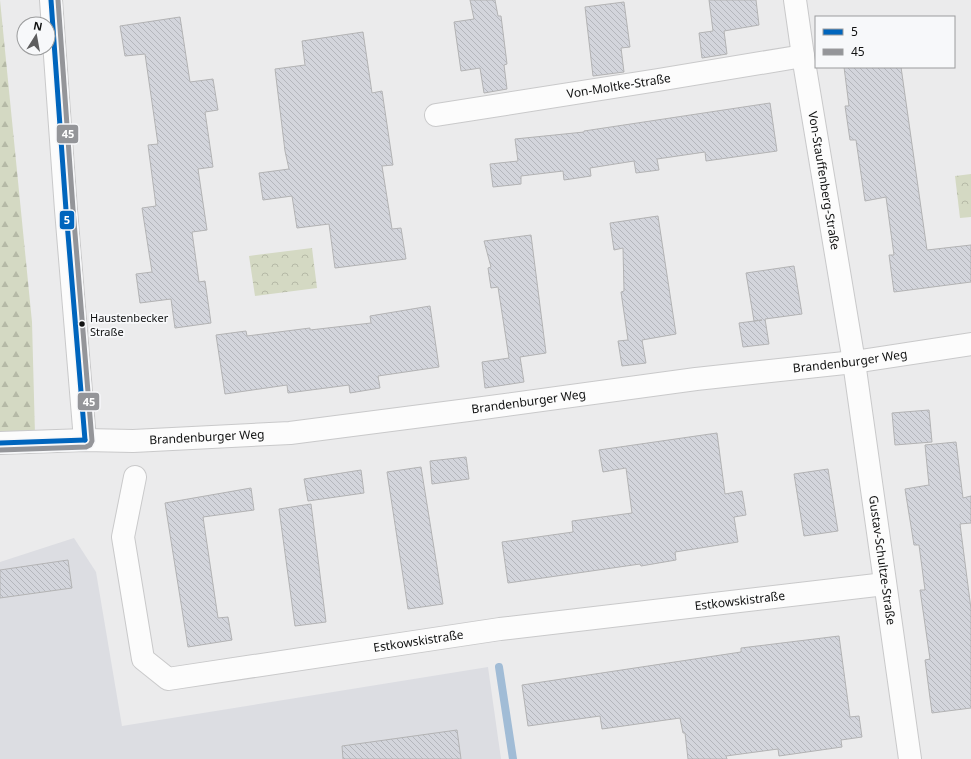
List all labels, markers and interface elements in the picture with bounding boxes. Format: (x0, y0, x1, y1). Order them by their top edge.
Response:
north arrow (16, 16, 56, 56)
legend (815, 16, 955, 68)
text: N (32, 17, 44, 34)
text: 5 (851, 23, 858, 40)
text: 45 (851, 43, 865, 60)
street label: Von-Moltke-Straße (565, 69, 672, 102)
street label: Von-Stauffenberg-Straße (804, 110, 844, 251)
line badge: 45 (56, 124, 79, 144)
text: 45 (62, 126, 74, 141)
line badge: 5 (59, 210, 75, 230)
text: 5 (64, 212, 70, 227)
place label: Haustenbecker Straße (90, 310, 169, 339)
marker: Haustenbecker Straße (77, 319, 87, 329)
street label: Brandenburger Weg (792, 345, 908, 377)
street label: Brandenburger Weg (470, 385, 587, 417)
line badge: 45 (77, 392, 100, 411)
text: 45 (83, 394, 95, 409)
street label: Brandenburger Weg (149, 425, 265, 448)
street label: Gustav-Schultze-Straße (865, 494, 900, 626)
street label: Estkowskistraße (694, 587, 786, 614)
street label: Estkowskistraße (372, 626, 465, 656)

